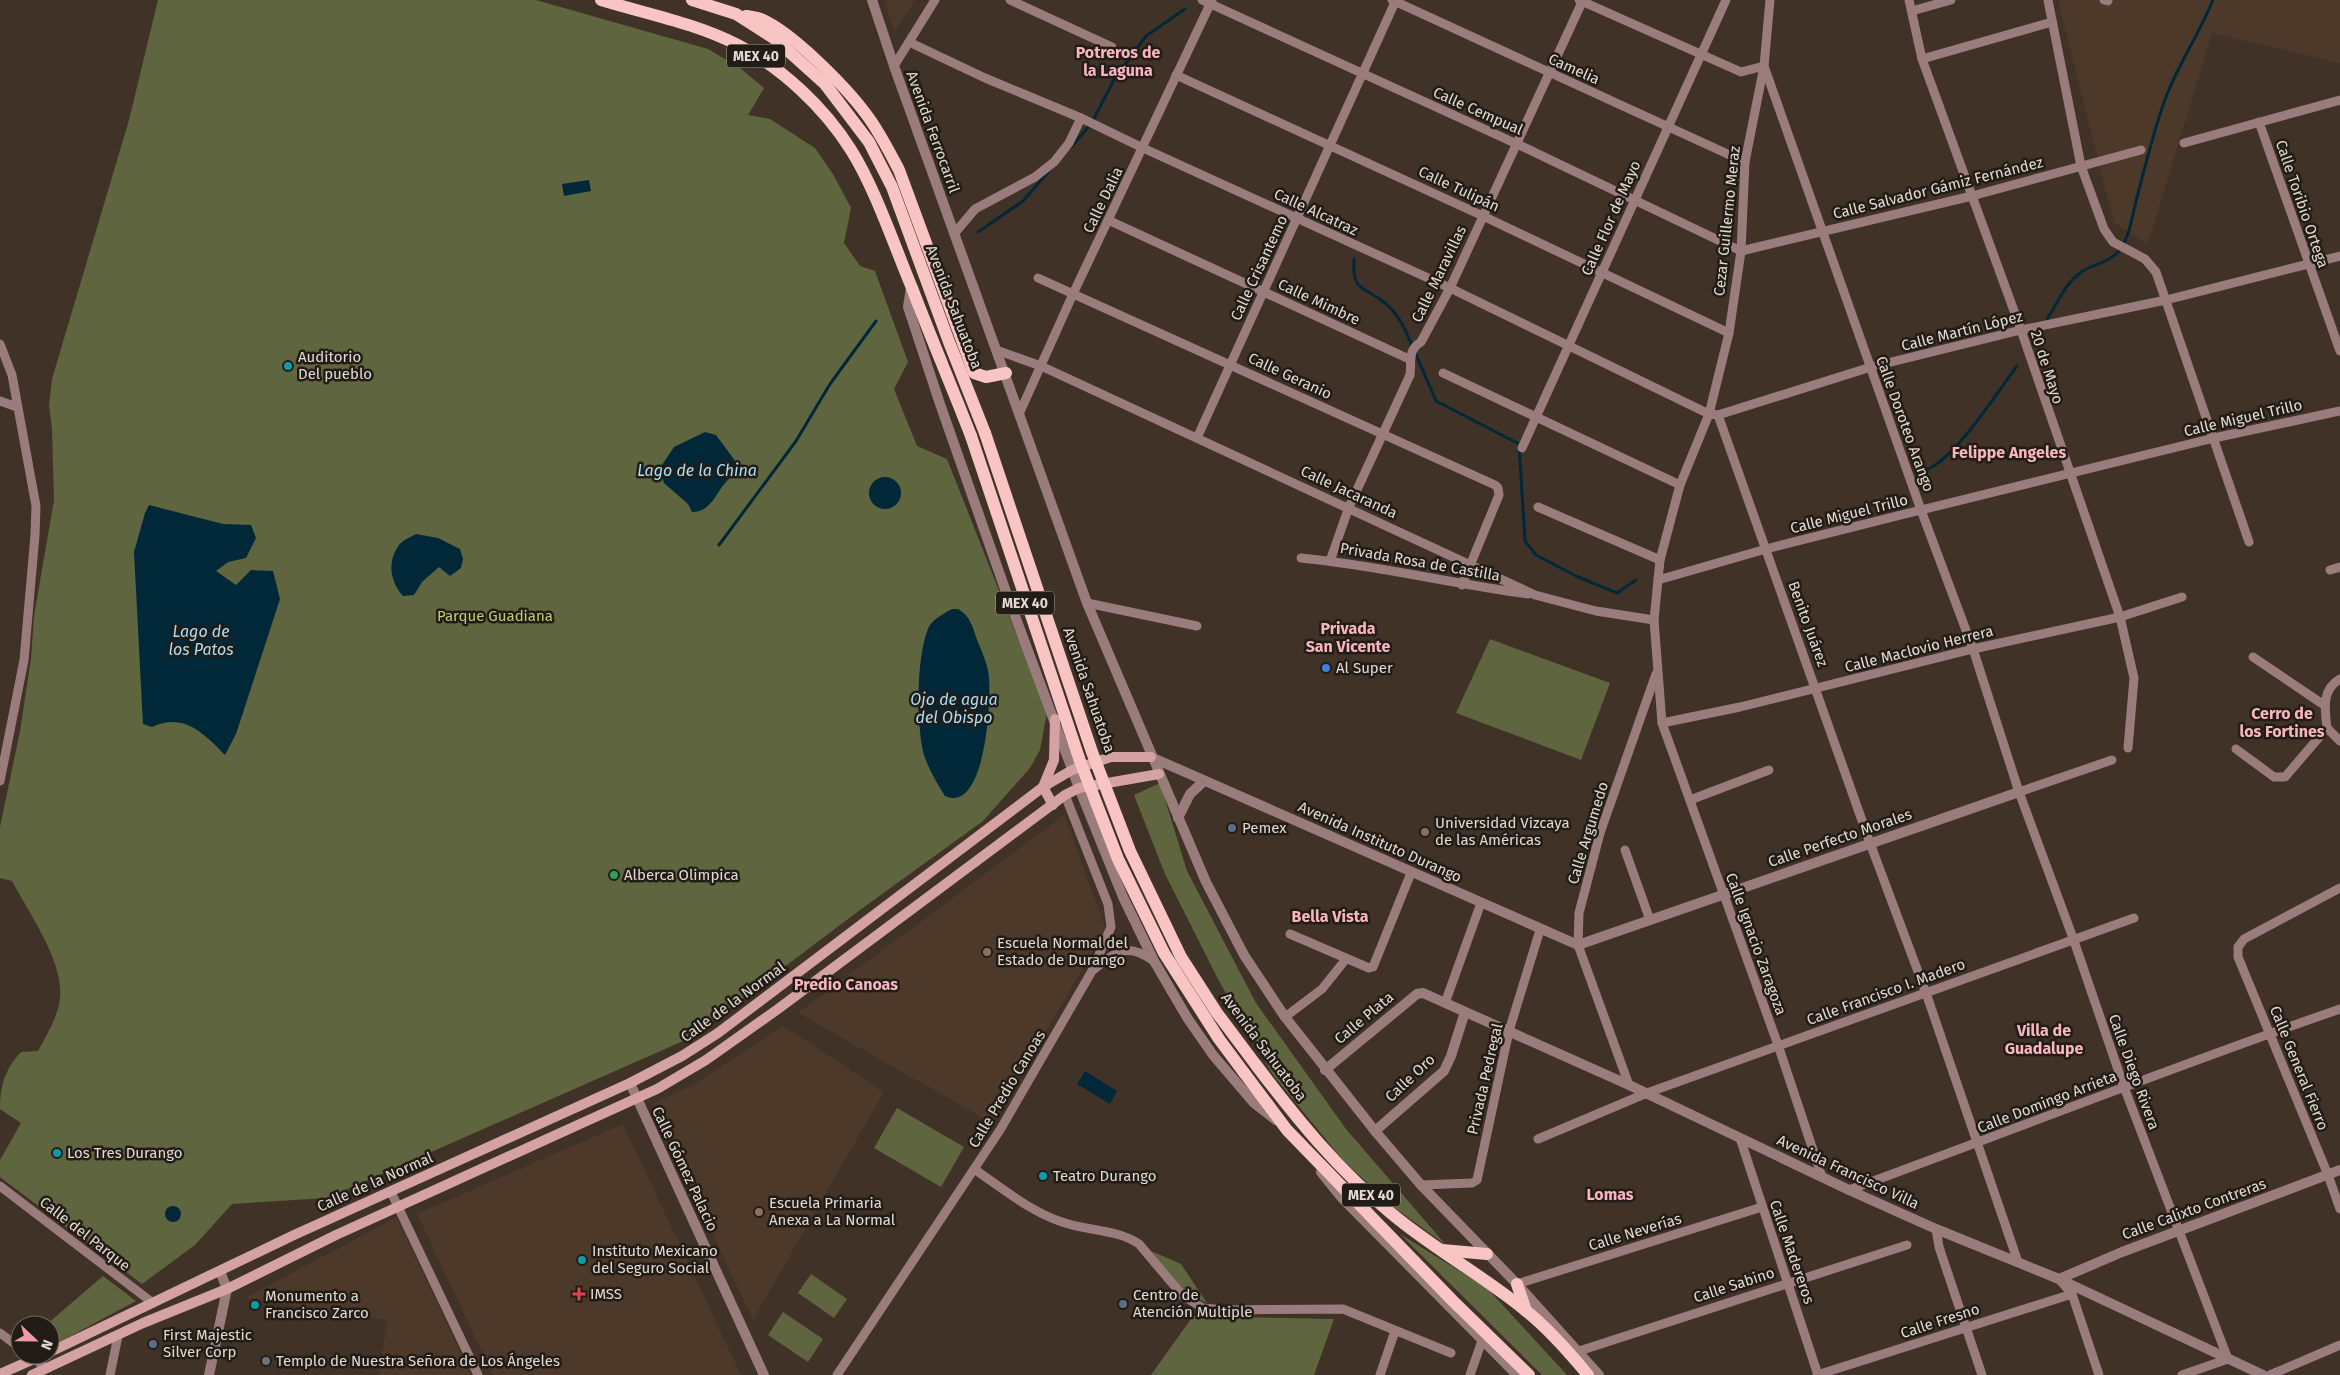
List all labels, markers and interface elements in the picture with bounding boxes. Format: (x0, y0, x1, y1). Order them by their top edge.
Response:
district label: Potreros de la Laguna (1076, 43, 1160, 80)
road number: MEX 40 (727, 44, 785, 68)
street label: Camelia (1546, 50, 1602, 88)
street label: Avenida Ferrocarril (903, 69, 964, 196)
street label: Calle Cempual (1430, 83, 1526, 139)
street label: Calle Toribio Ortega (2272, 138, 2332, 270)
street label: Cezar Guillermo Meraz (1710, 145, 1744, 297)
street label: Calle Salvador Gámiz Fernández (1831, 153, 2045, 223)
street label: Calle Flor de Mayo (1578, 158, 1644, 278)
street label: Calle Tulipán (1416, 162, 1502, 216)
street label: Calle Dalia (1079, 164, 1127, 236)
street label: Calle Alcatraz (1271, 185, 1361, 239)
street label: Calle Crisantemo (1227, 212, 1291, 324)
street label: Calle Maravillas (1408, 223, 1470, 325)
street label: Avenida Sahuatoba (922, 243, 986, 371)
street label: Calle Mimbre (1275, 275, 1363, 329)
street label: Calle Martín López (1899, 307, 2025, 355)
street label: 20 de Mayo (2027, 328, 2067, 406)
place label: Auditorio Del pueblo (298, 348, 372, 383)
street label: Calle Geranio (1245, 349, 1335, 403)
street label: Calle Doroteo Arango (1872, 354, 1938, 494)
marker: Auditorio Del pueblo (282, 360, 294, 372)
street label: Calle Miguel Trillo (2182, 396, 2304, 440)
district label: Felippe Angeles (1952, 443, 2066, 462)
water label: Lago de la China (637, 461, 757, 480)
street label: Calle Jacaranda (1298, 462, 1400, 522)
street label: Calle Miguel Trillo (1788, 491, 1910, 537)
street label: Privada Rosa de Castilla (1338, 539, 1502, 585)
street label: Benito Juárez (1784, 579, 1832, 670)
road number: MEX 40 (996, 592, 1054, 614)
park label: Parque Guadiana (437, 607, 553, 625)
district label: Privada San Vicente (1306, 619, 1391, 656)
water label: Lago de los Patos (168, 622, 234, 659)
street label: Calle Maclovio Herrera (1843, 622, 1995, 676)
street label: Avenida Sahuatoba (1059, 625, 1119, 755)
place label: Al Super (1336, 659, 1393, 677)
marker: Al Super (1320, 662, 1332, 674)
water label: Ojo de agua del Obispo (910, 690, 998, 727)
district label: Cerro de los Fortines (2239, 704, 2325, 741)
street label: Calle Argumedo (1564, 779, 1612, 887)
street label: Avenida Instituto Durango (1295, 798, 1465, 886)
street label: Calle Perfecto Morales (1766, 805, 1914, 871)
place label: Universidad Vizcaya de las Américas (1435, 814, 1570, 849)
place label: Pemex (1242, 819, 1287, 837)
marker: Pemex (1226, 822, 1238, 834)
marker: Universidad Vizcaya de las Américas (1419, 826, 1431, 838)
place label: Alberca Olimpica (624, 866, 739, 884)
marker: Alberca Olimpica (608, 869, 620, 881)
street label: Calle Ignacio Zaragoza (1722, 870, 1790, 1018)
district label: Bella Vista (1292, 907, 1369, 926)
place label: Escuela Normal del Estado de Durango (997, 934, 1129, 969)
marker: Escuela Normal del Estado de Durango (981, 946, 993, 958)
street label: Calle Francisco I. Madero (1804, 955, 1968, 1029)
street label: Calle de la Normal (677, 958, 789, 1046)
district label: Predio Canoas (794, 975, 898, 994)
street label: Calle Plata (1331, 988, 1397, 1048)
street label: Avenida Sahuatoba (1217, 989, 1311, 1105)
street label: Calle General Fierro (2266, 1003, 2332, 1133)
street label: Calle Diego Rivera (2105, 1012, 2163, 1132)
street label: Privada Pedregal (1463, 1021, 1507, 1136)
district label: Villa de Guadalupe (2005, 1021, 2084, 1058)
street label: Calle Predio Canoas (965, 1027, 1049, 1151)
street label: Calle Oro (1381, 1050, 1439, 1106)
street label: Calle Domingo Arrieta (1975, 1067, 2119, 1137)
street label: Calle Gómez Palacio (648, 1104, 722, 1234)
street label: Avenida Francisco Villa (1774, 1131, 1922, 1213)
place label: Los Tres Durango (67, 1144, 183, 1162)
marker: Los Tres Durango (51, 1147, 63, 1159)
street label: Calle de la Normal (314, 1148, 436, 1216)
place label: Teatro Durango (1053, 1167, 1157, 1185)
marker: Teatro Durango (1037, 1170, 1049, 1182)
street label: Calle Calixto Contreras (2119, 1175, 2269, 1243)
road number: MEX 40 (1342, 1184, 1400, 1206)
district label: Lomas (1586, 1185, 1634, 1204)
street label: Calle del Parque (36, 1193, 134, 1275)
place label: Escuela Primaria Anexa a La Normal (769, 1194, 896, 1229)
street label: Calle Madereros (1766, 1198, 1818, 1306)
marker: Escuela Primaria Anexa a La Normal (753, 1206, 765, 1218)
street label: Calle Neverías (1586, 1209, 1684, 1255)
place label: Instituto Mexicano del Seguro Social (592, 1242, 718, 1277)
marker: Instituto Mexicano del Seguro Social (576, 1254, 588, 1266)
street label: Calle Sabino (1691, 1263, 1777, 1307)
place label: IMSS (590, 1285, 622, 1303)
place label: Centro de Atención Multiple (1133, 1286, 1253, 1321)
place label: Monumento a Francisco Zarco (265, 1287, 369, 1322)
marker: IMSS (572, 1287, 586, 1301)
marker: Centro de Atención Multiple (1117, 1298, 1129, 1310)
marker: Monumento a Francisco Zarco (249, 1299, 261, 1311)
street label: Calle Fresno (1898, 1300, 1982, 1342)
north arrow (10, 1315, 60, 1365)
place label: First Majestic Silver Corp (163, 1326, 252, 1361)
text: N (37, 1337, 56, 1352)
marker: First Majestic Silver Corp (147, 1338, 159, 1350)
place label: Templo de Nuestra Señora de Los Ángeles (276, 1352, 560, 1370)
marker: Templo de Nuestra Señora de Los Ángeles (260, 1355, 272, 1367)

